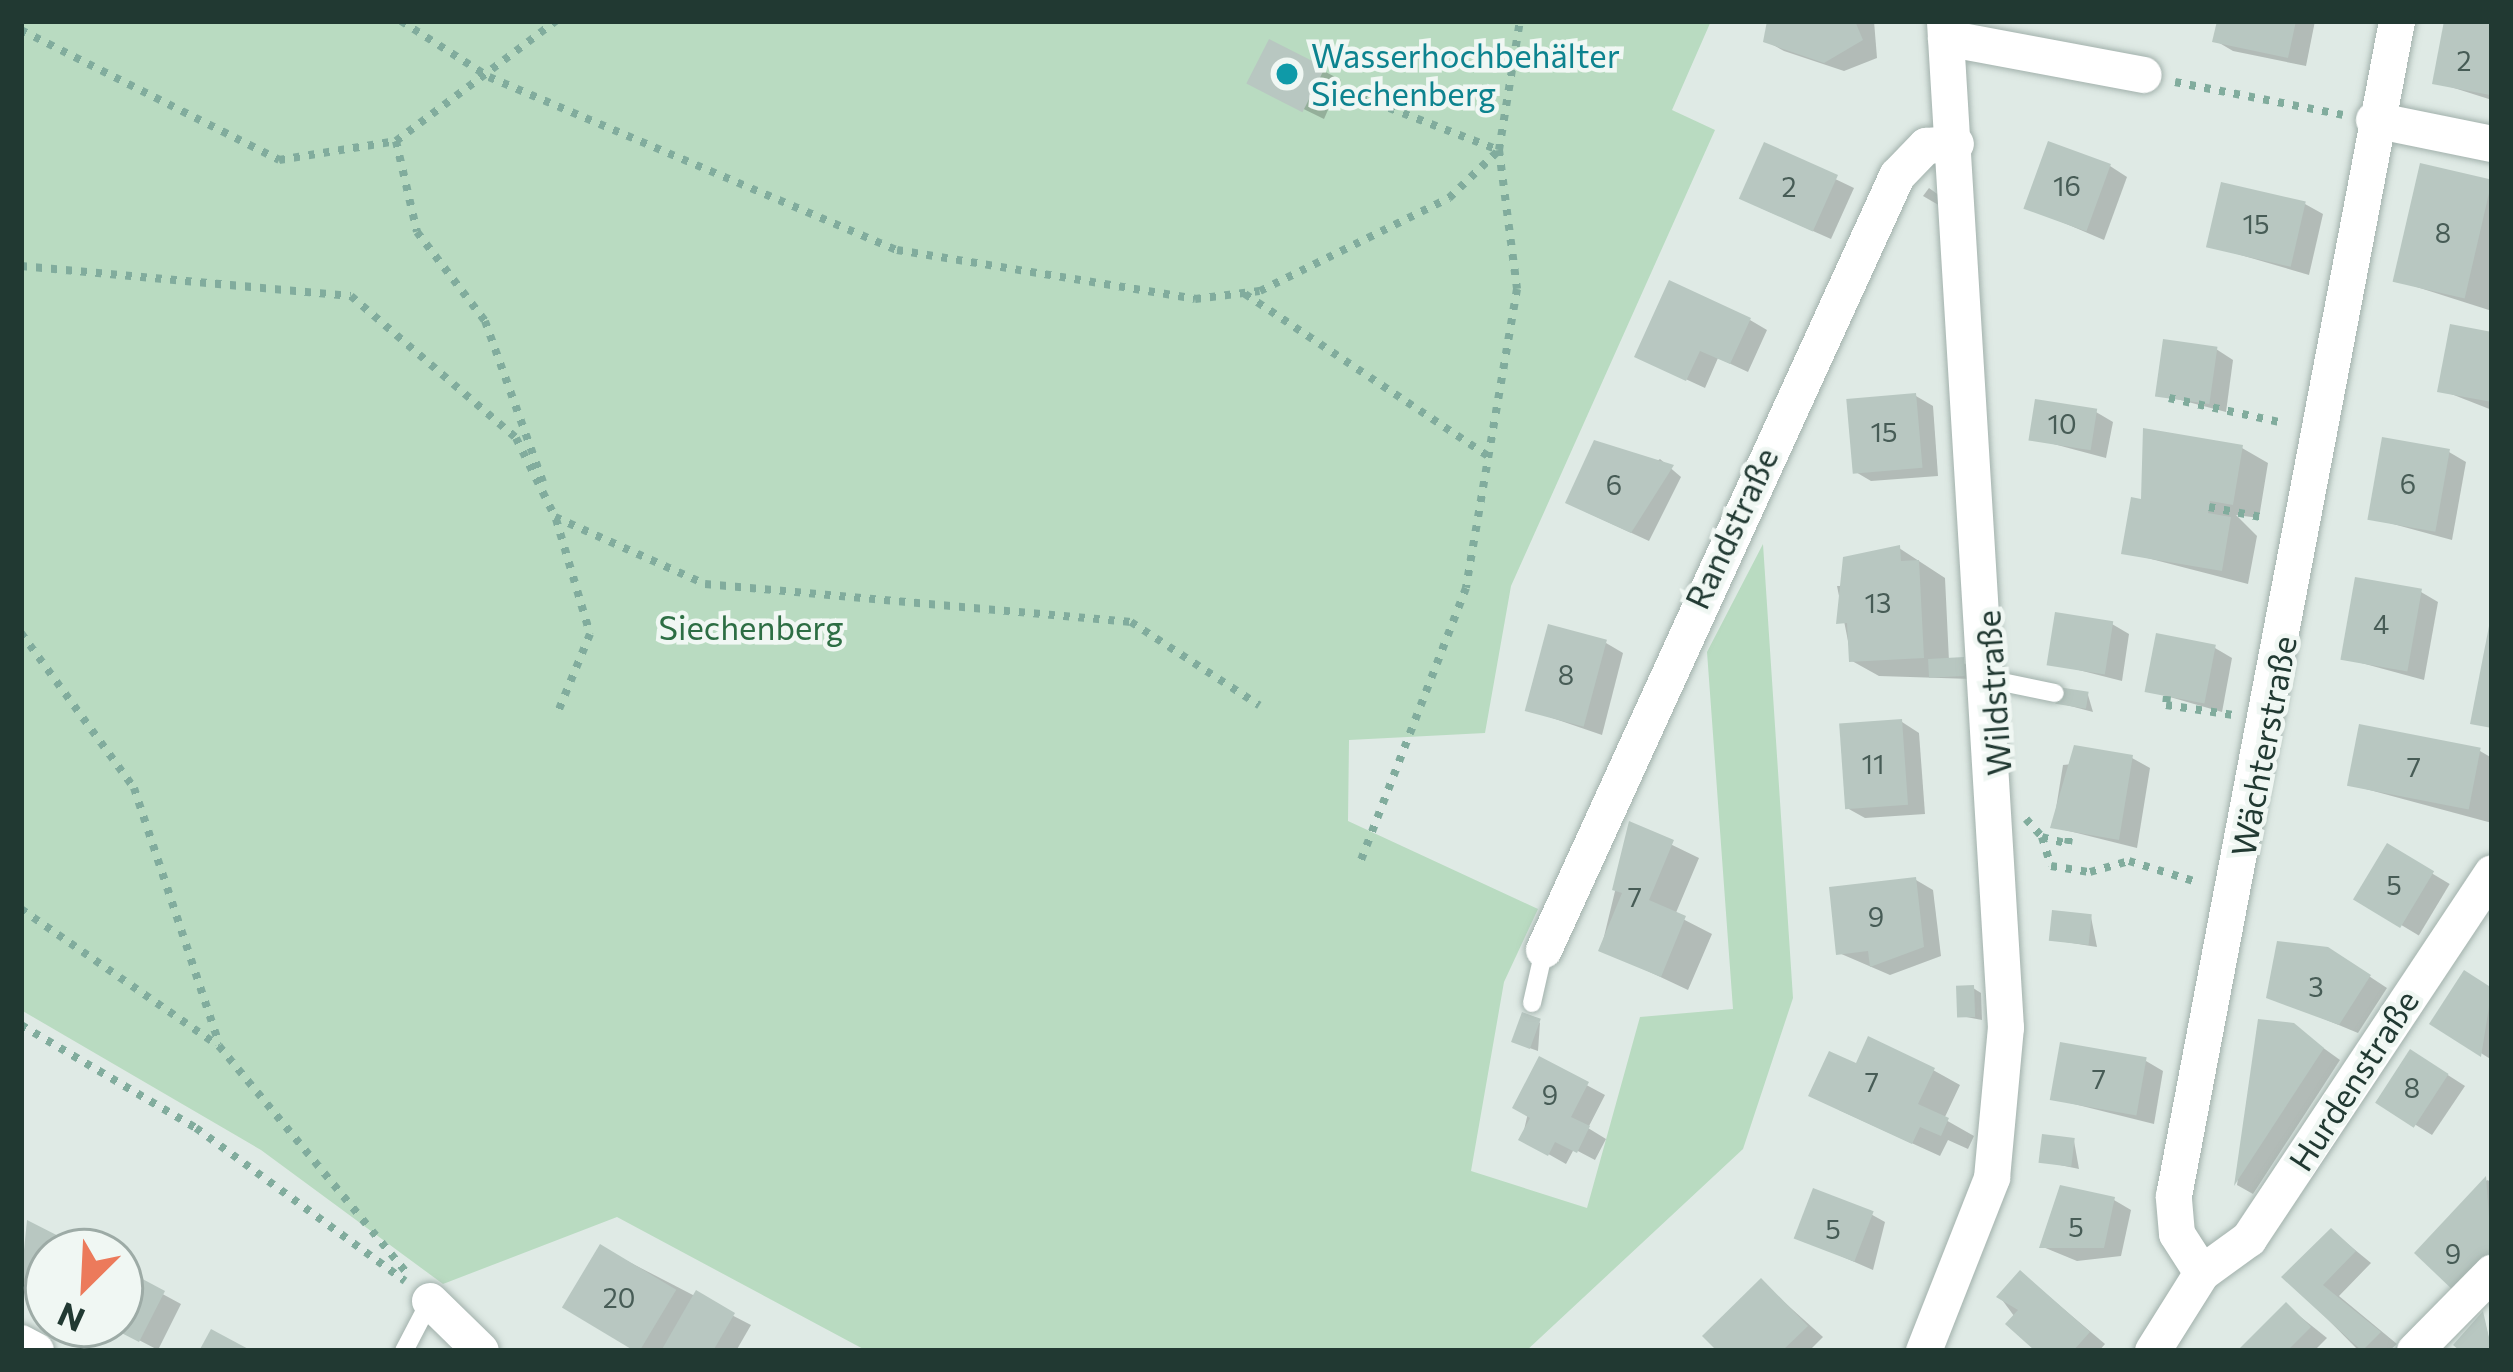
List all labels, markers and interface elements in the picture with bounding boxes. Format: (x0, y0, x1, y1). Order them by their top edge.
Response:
place label: Wasserhochbehälter Siechenberg (1311, 35, 1620, 113)
house number: 2 (2457, 45, 2471, 77)
marker: Wasserhochbehälter Siechenberg (1274, 61, 1300, 87)
house number: 16 (2053, 170, 2081, 202)
house number: 2 (1782, 171, 1796, 203)
house number: 15 (2242, 208, 2270, 240)
house number: 8 (2435, 217, 2451, 249)
house number: 10 (2047, 408, 2077, 440)
house number: 15 (1870, 416, 1898, 448)
street label: Randstraße (1676, 441, 1786, 615)
house number: 6 (2400, 468, 2416, 500)
house number: 6 (1606, 469, 1622, 501)
house number: 13 (1865, 587, 1891, 619)
park label: Siechenberg (659, 607, 843, 647)
house number: 4 (2373, 608, 2389, 640)
street label: Wildstraße (1967, 609, 2019, 777)
street label: Wächterstraße (2222, 632, 2304, 860)
house number: 8 (1558, 659, 1574, 691)
house number: 11 (1861, 748, 1885, 780)
house number: 7 (2407, 751, 2421, 783)
house number: 5 (2386, 869, 2402, 901)
house number: 7 (1628, 881, 1642, 913)
house number: 9 (1868, 901, 1884, 933)
house number: 3 (2308, 971, 2324, 1003)
street label: Hurdenstraße (2280, 982, 2426, 1178)
house number: 7 (2092, 1063, 2106, 1095)
house number: 7 (1865, 1066, 1879, 1098)
house number: 8 (2404, 1072, 2420, 1104)
house number: 9 (1542, 1079, 1558, 1111)
house number: 5 (2068, 1211, 2084, 1243)
house number: 5 (1825, 1213, 1841, 1245)
north arrow (24, 1228, 144, 1348)
house number: 9 (2445, 1238, 2461, 1270)
house number: 20 (603, 1282, 635, 1314)
text: N (51, 1295, 90, 1342)

